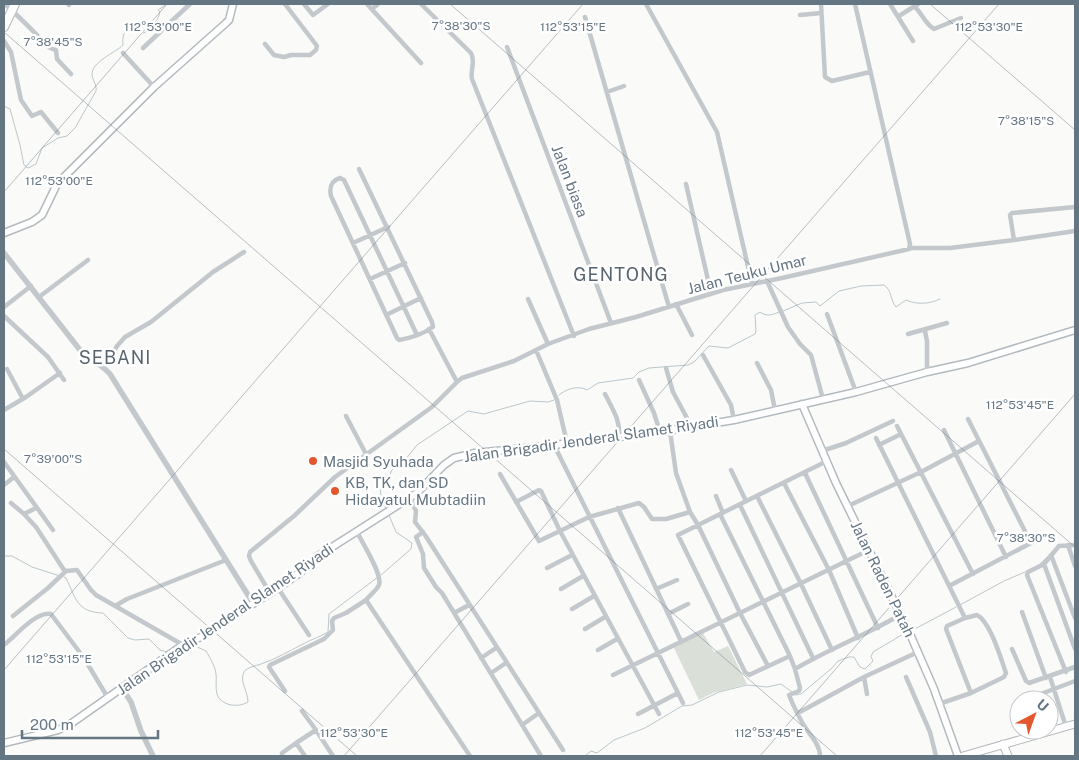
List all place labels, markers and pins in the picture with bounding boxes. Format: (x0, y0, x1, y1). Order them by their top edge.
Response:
place label: Masjid Syuhada (323, 453, 434, 470)
marker: Masjid Syuhada (307, 455, 319, 467)
place label: KB, TK, dan SD Hidayatul Mubtadiin (345, 474, 486, 508)
marker: KB, TK, dan SD Hidayatul Mubtadiin (329, 485, 341, 497)

